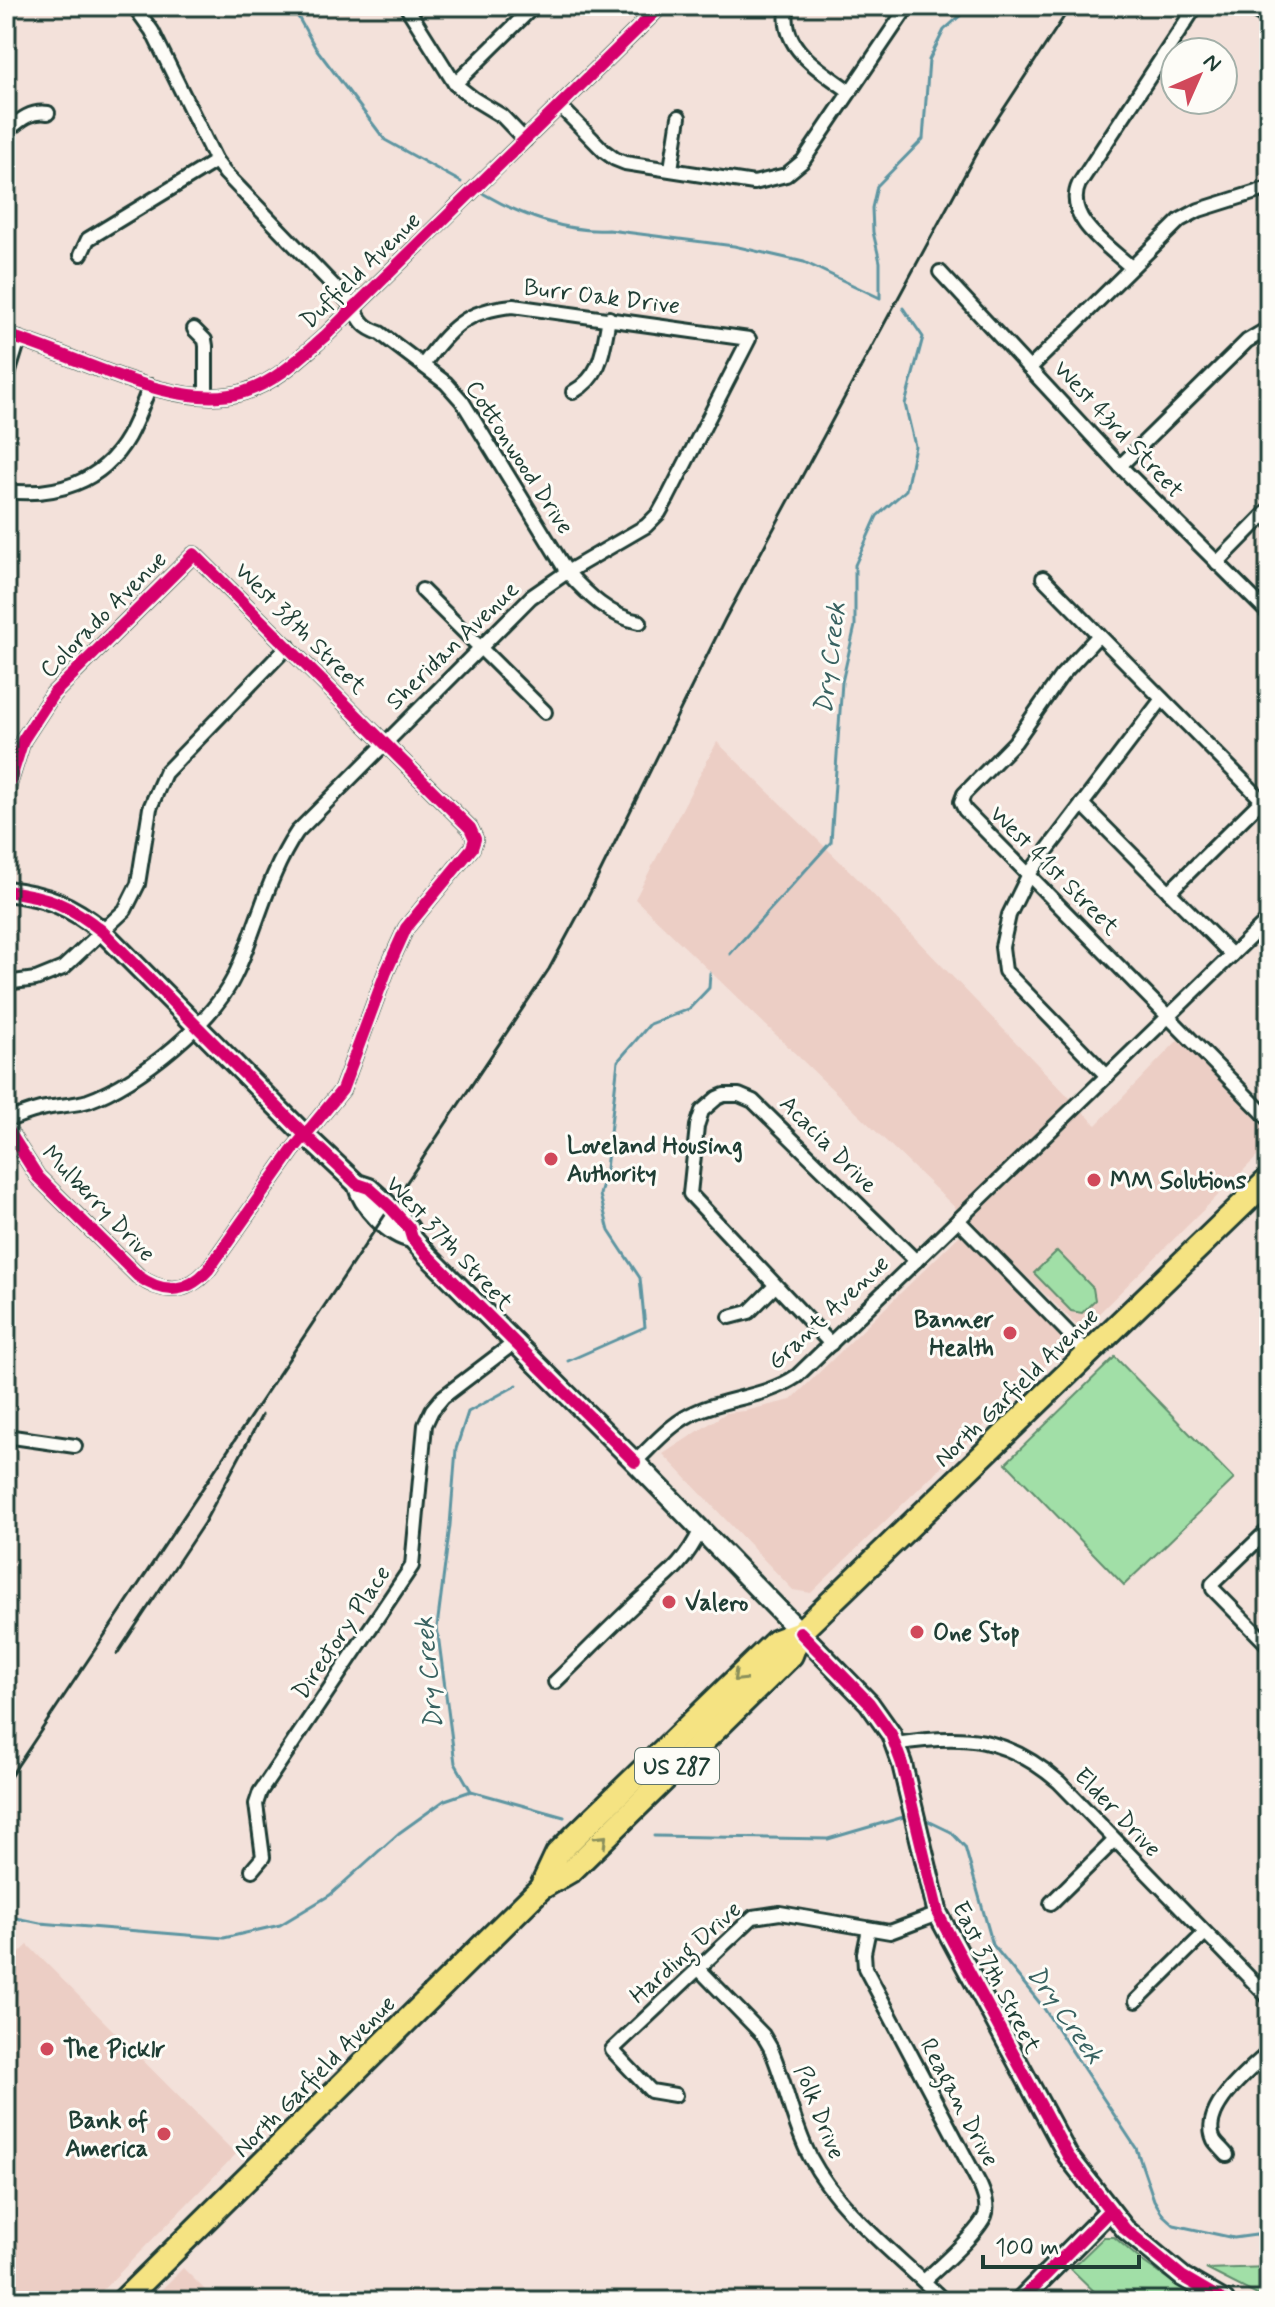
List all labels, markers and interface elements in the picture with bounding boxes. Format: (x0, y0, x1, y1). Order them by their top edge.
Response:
north arrow (1159, 36, 1239, 116)
text: N (1197, 48, 1227, 78)
street label: Duffield Avenue (294, 206, 428, 337)
street label: Burr Oak Drive (522, 273, 682, 322)
street label: West 43rd Street (1046, 354, 1190, 506)
street label: Cottonwood Drive (457, 375, 580, 541)
street label: Colorado Avenue (34, 545, 174, 685)
street label: West 38th Street (227, 556, 373, 702)
street label: Sheridan Avenue (380, 575, 526, 717)
water label: Dry Creek (807, 600, 855, 716)
street label: West 41st Street (982, 799, 1126, 943)
street label: Acacia Drive (772, 1089, 884, 1201)
place label: Loveland Housing Authority (567, 1131, 743, 1190)
street label: Mulberry Drive (34, 1139, 162, 1269)
marker: Loveland Housing Authority (542, 1150, 560, 1168)
place label: MM Solutions (1110, 1166, 1247, 1197)
street label: West 37th Street (378, 1170, 520, 1318)
marker: MM Solutions (1085, 1171, 1103, 1189)
street label: Grant Avenue (762, 1249, 896, 1377)
street label: North Garfield Avenue (928, 1301, 1106, 1475)
place label: Banner Health (914, 1305, 994, 1364)
marker: Banner Health (1001, 1324, 1019, 1342)
street label: Directory Place (286, 1560, 399, 1706)
place label: Valero (685, 1588, 748, 1619)
marker: Valero (660, 1593, 678, 1611)
water label: Dry Creek (408, 1615, 452, 1730)
place label: One Stop (933, 1618, 1020, 1649)
marker: One Stop (908, 1623, 926, 1641)
one-way arrow (733, 1668, 747, 1683)
road number: US 287 (635, 1748, 719, 1784)
street label: Elder Drive (1066, 1762, 1167, 1865)
one-way arrow (593, 1835, 607, 1849)
street label: Harding Drive (624, 1895, 750, 2014)
street label: East 37th Street (944, 1896, 1047, 2059)
water label: Dry Creek (1018, 1959, 1111, 2071)
street label: North Garfield Avenue (227, 1989, 403, 2165)
street label: Reagan Drive (909, 2033, 1005, 2174)
place label: The Picklr (63, 2035, 165, 2066)
marker: The Picklr (38, 2040, 56, 2058)
street label: Polk Drive (786, 2061, 851, 2164)
place label: Bank of America (65, 2106, 149, 2165)
marker: Bank of America (155, 2125, 173, 2143)
scale bar (983, 2219, 1139, 2269)
text: 100 m (995, 2233, 1059, 2264)

